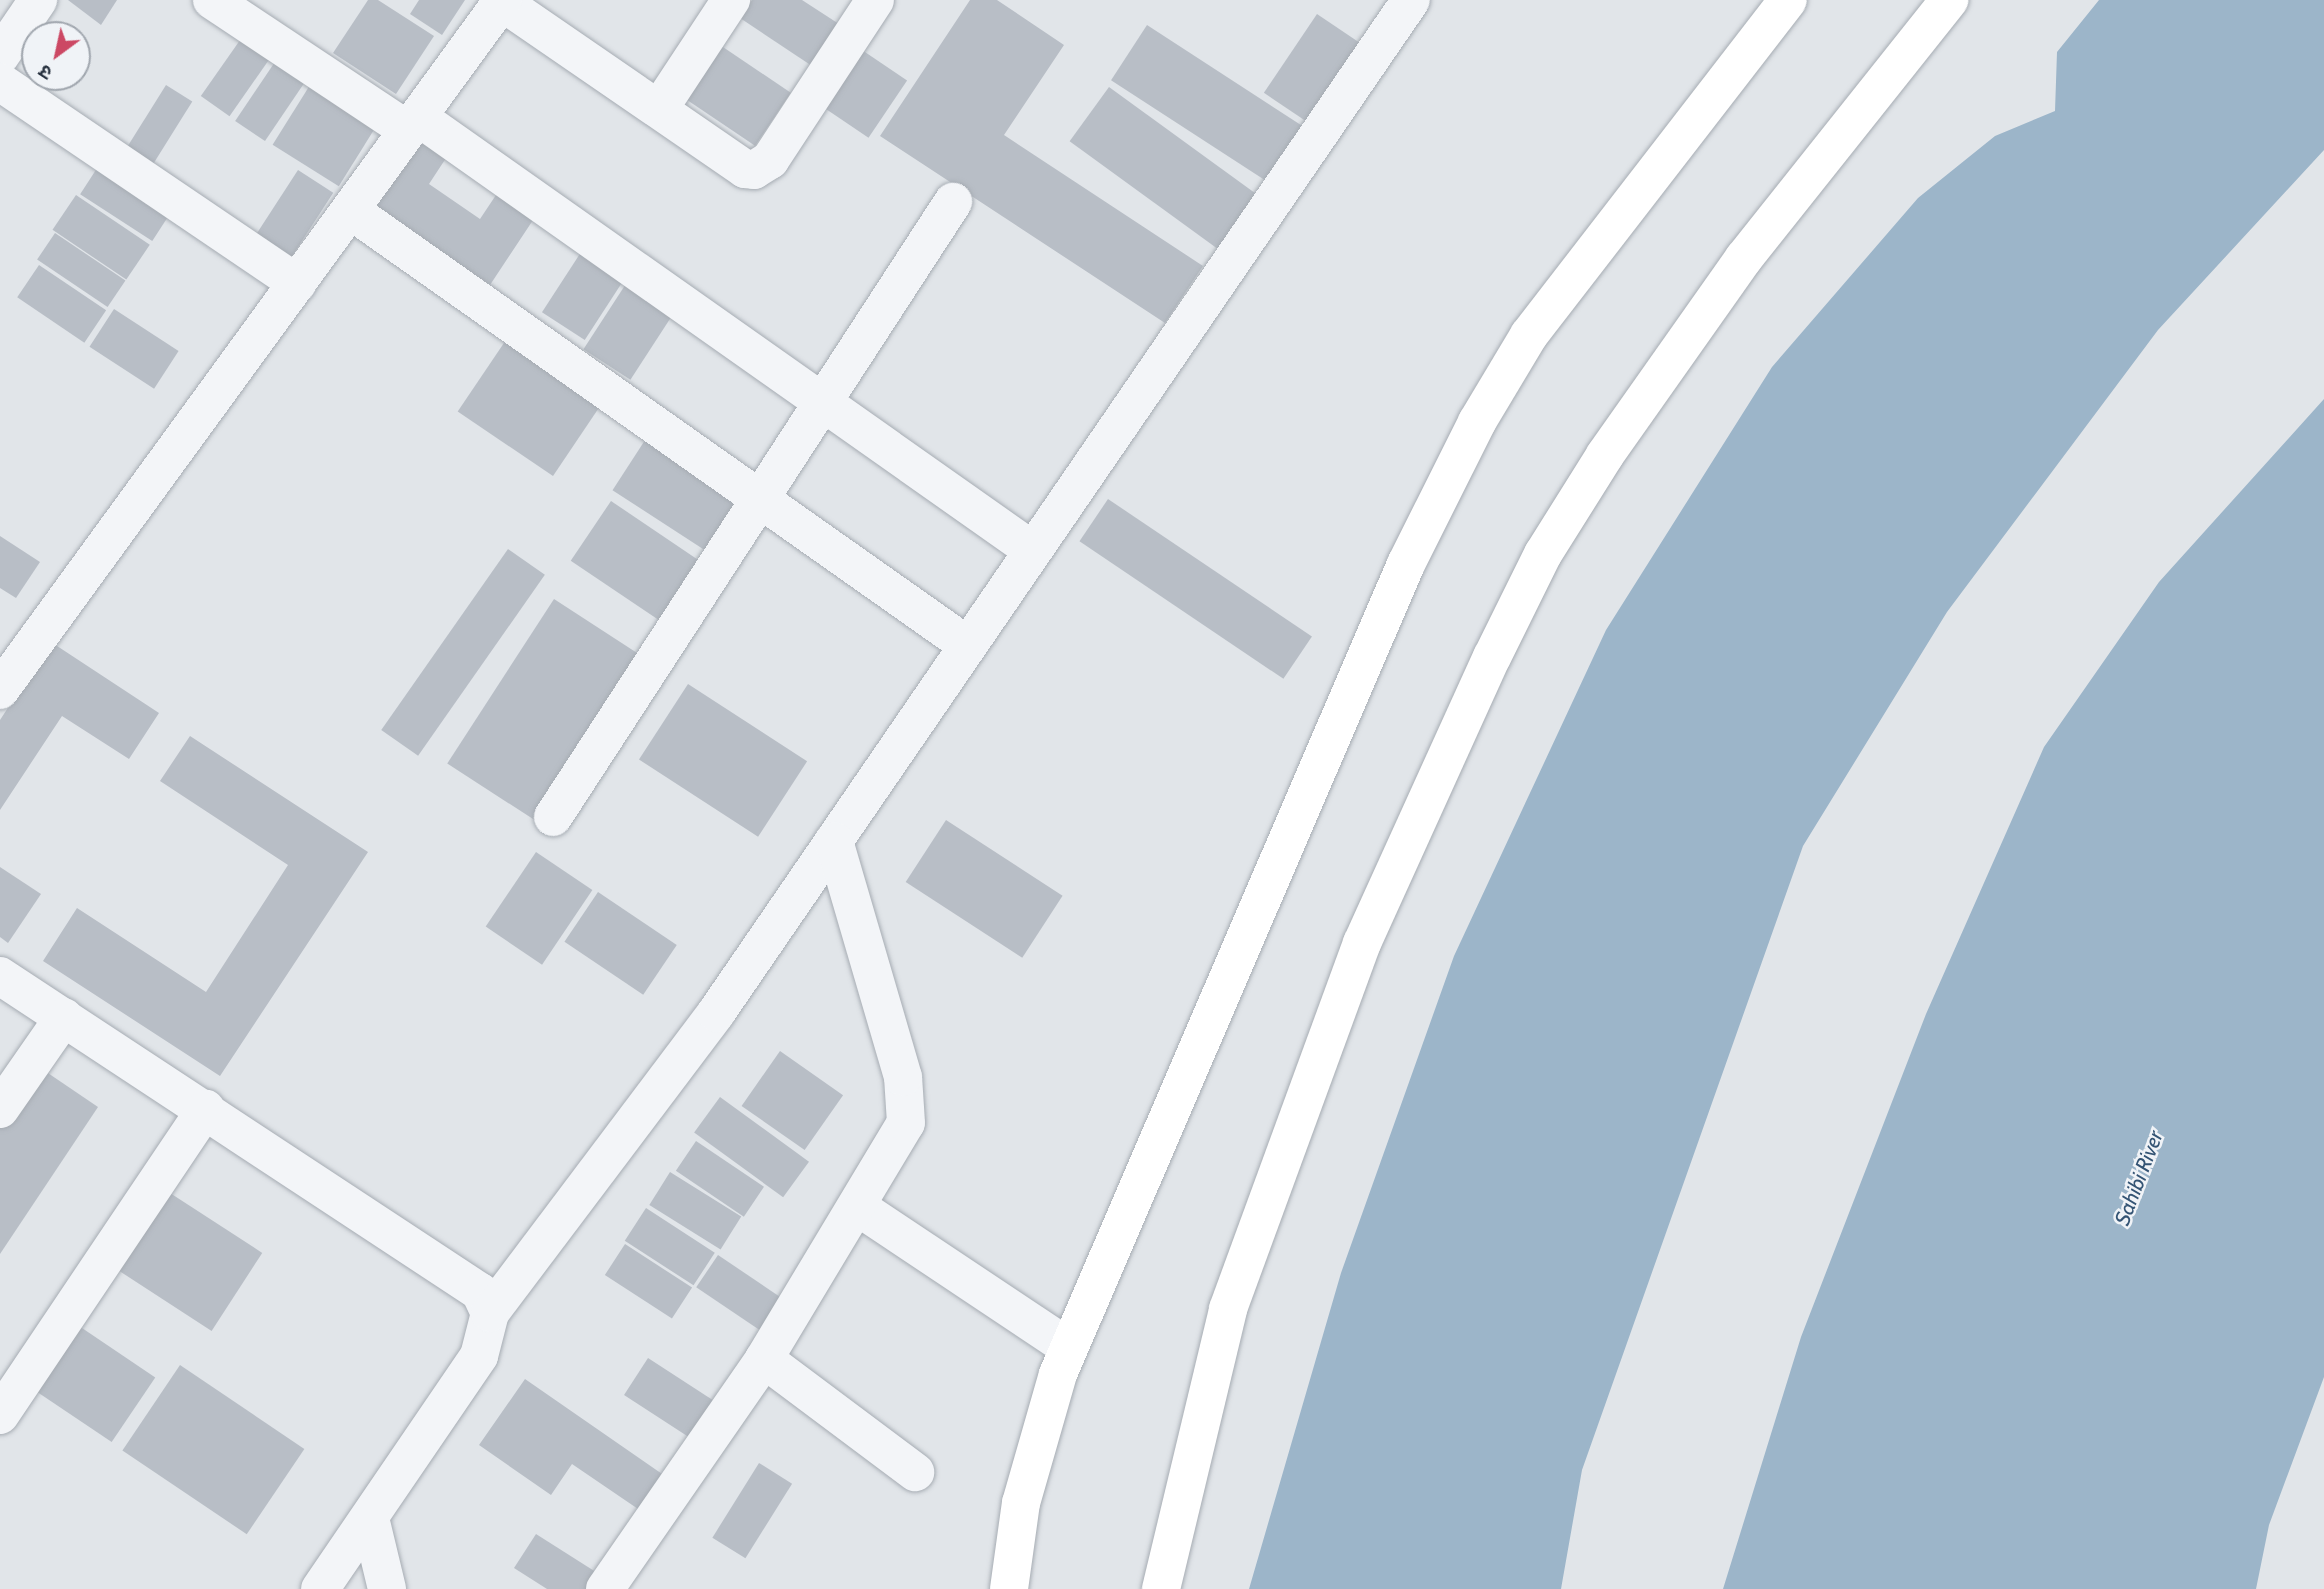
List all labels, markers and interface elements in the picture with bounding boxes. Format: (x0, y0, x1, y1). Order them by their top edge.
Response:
north arrow (21, 21, 91, 91)
text: उ (34, 60, 56, 85)
water label: Sahibi River (2110, 1127, 2168, 1229)

